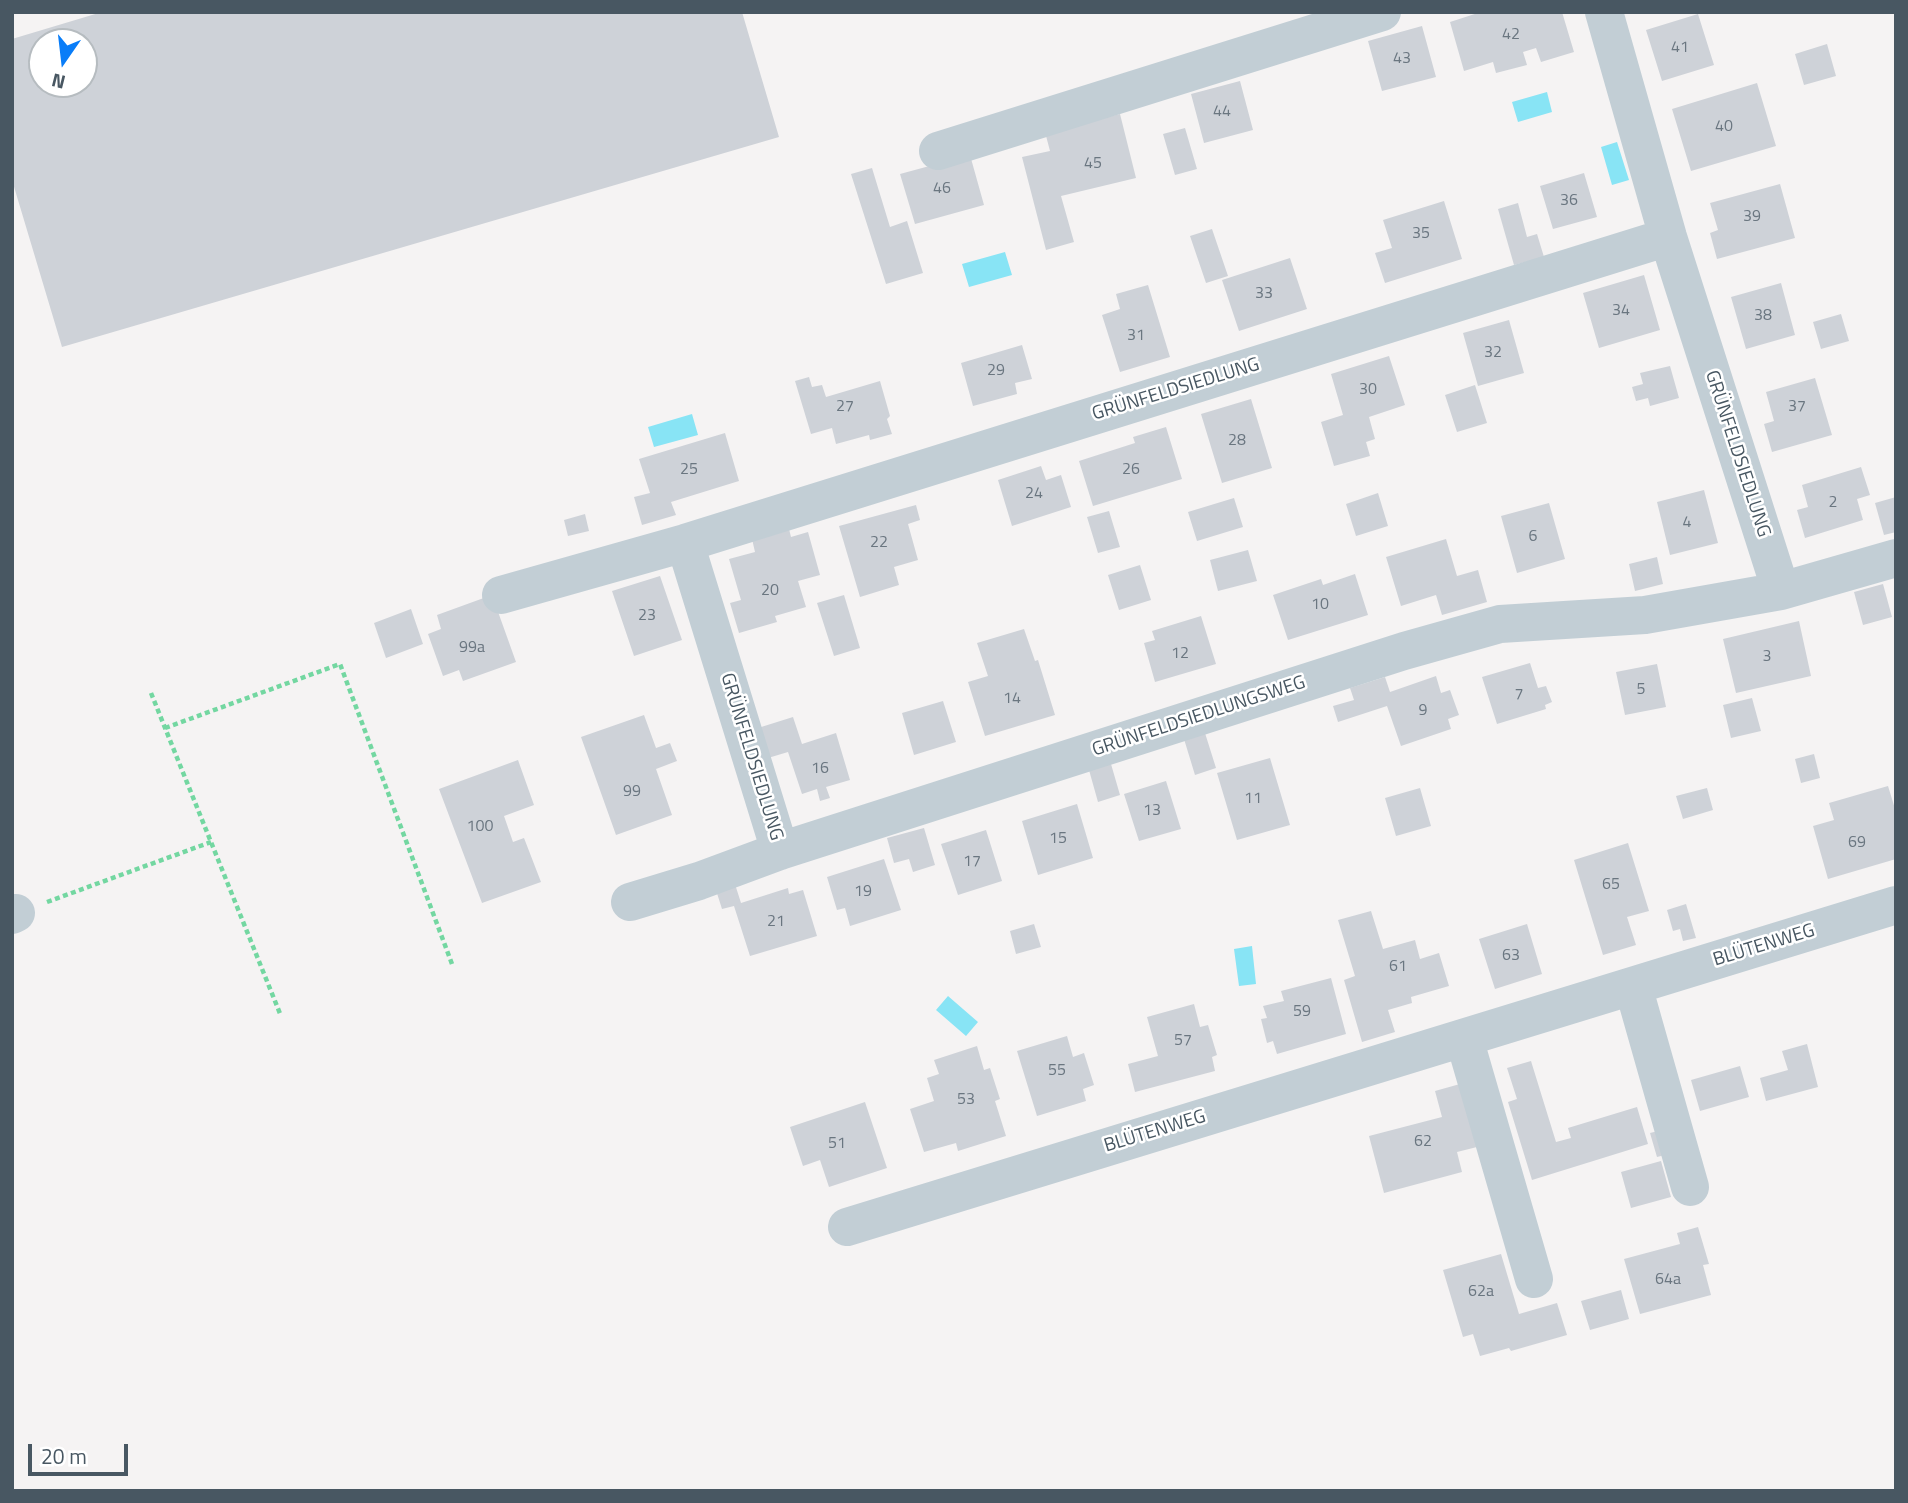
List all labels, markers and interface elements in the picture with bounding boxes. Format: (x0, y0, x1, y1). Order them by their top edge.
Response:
house number: 42 (1502, 25, 1520, 45)
north arrow (28, 28, 98, 98)
house number: 41 (1671, 38, 1689, 58)
house number: 43 (1393, 49, 1411, 69)
text: N (48, 66, 68, 98)
house number: 44 (1213, 102, 1231, 122)
house number: 40 (1715, 117, 1733, 137)
house number: 45 (1084, 154, 1102, 174)
house number: 46 (933, 179, 951, 199)
house number: 36 (1560, 191, 1578, 211)
house number: 39 (1743, 207, 1761, 227)
house number: 35 (1412, 224, 1430, 244)
house number: 33 (1255, 284, 1273, 304)
house number: 34 (1612, 301, 1630, 321)
house number: 38 (1754, 306, 1772, 326)
house number: 31 (1127, 326, 1145, 346)
house number: 32 (1484, 343, 1502, 363)
street label: GRÜNFELDSIEDLUNG (1090, 354, 1262, 426)
house number: 29 (987, 361, 1005, 381)
street label: GRÜNFELDSIEDLUNG (1699, 368, 1775, 540)
house number: 30 (1359, 380, 1377, 400)
house number: 27 (836, 397, 854, 417)
house number: 37 (1788, 397, 1806, 417)
house number: 28 (1228, 431, 1246, 451)
house number: 25 (680, 460, 698, 480)
house number: 26 (1122, 460, 1140, 480)
house number: 24 (1025, 484, 1043, 504)
house number: 2 (1829, 493, 1837, 513)
house number: 4 (1683, 513, 1691, 533)
house number: 6 (1529, 527, 1537, 547)
house number: 22 (870, 533, 888, 553)
house number: 20 (761, 581, 779, 601)
house number: 10 (1311, 595, 1329, 615)
house number: 23 (638, 606, 656, 626)
house number: 99a (459, 638, 485, 658)
house number: 12 (1171, 644, 1189, 664)
house number: 3 (1763, 647, 1771, 667)
street label: GRÜNFELDSIEDLUNG (715, 671, 787, 843)
street label: GRÜNFELDSIEDLUNGSWEG (1089, 672, 1309, 762)
house number: 5 (1637, 680, 1645, 700)
house number: 7 (1515, 685, 1523, 705)
house number: 14 (1003, 689, 1021, 709)
house number: 9 (1419, 701, 1427, 721)
house number: 16 (811, 759, 829, 779)
house number: 99 (623, 782, 641, 802)
house number: 11 (1244, 789, 1262, 809)
house number: 13 (1143, 801, 1161, 821)
house number: 100 (467, 817, 493, 837)
house number: 15 (1049, 829, 1067, 849)
house number: 69 (1848, 833, 1866, 853)
house number: 17 (963, 852, 981, 872)
house number: 65 (1602, 875, 1620, 895)
house number: 19 (854, 882, 872, 902)
house number: 21 (767, 912, 785, 932)
street label: BLÜTENWEG (1710, 920, 1818, 972)
house number: 63 (1502, 946, 1520, 966)
house number: 61 (1389, 957, 1407, 977)
house number: 59 (1293, 1002, 1311, 1022)
house number: 57 (1174, 1031, 1192, 1051)
house number: 55 (1048, 1061, 1066, 1081)
house number: 53 (957, 1090, 975, 1110)
street label: BLÜTENWEG (1101, 1106, 1209, 1158)
house number: 62 (1414, 1132, 1432, 1152)
house number: 51 (828, 1134, 846, 1154)
house number: 64a (1655, 1270, 1681, 1290)
house number: 62a (1468, 1282, 1494, 1302)
scale bar (32, 1430, 131, 1474)
text: 20 m (41, 1440, 87, 1472)

